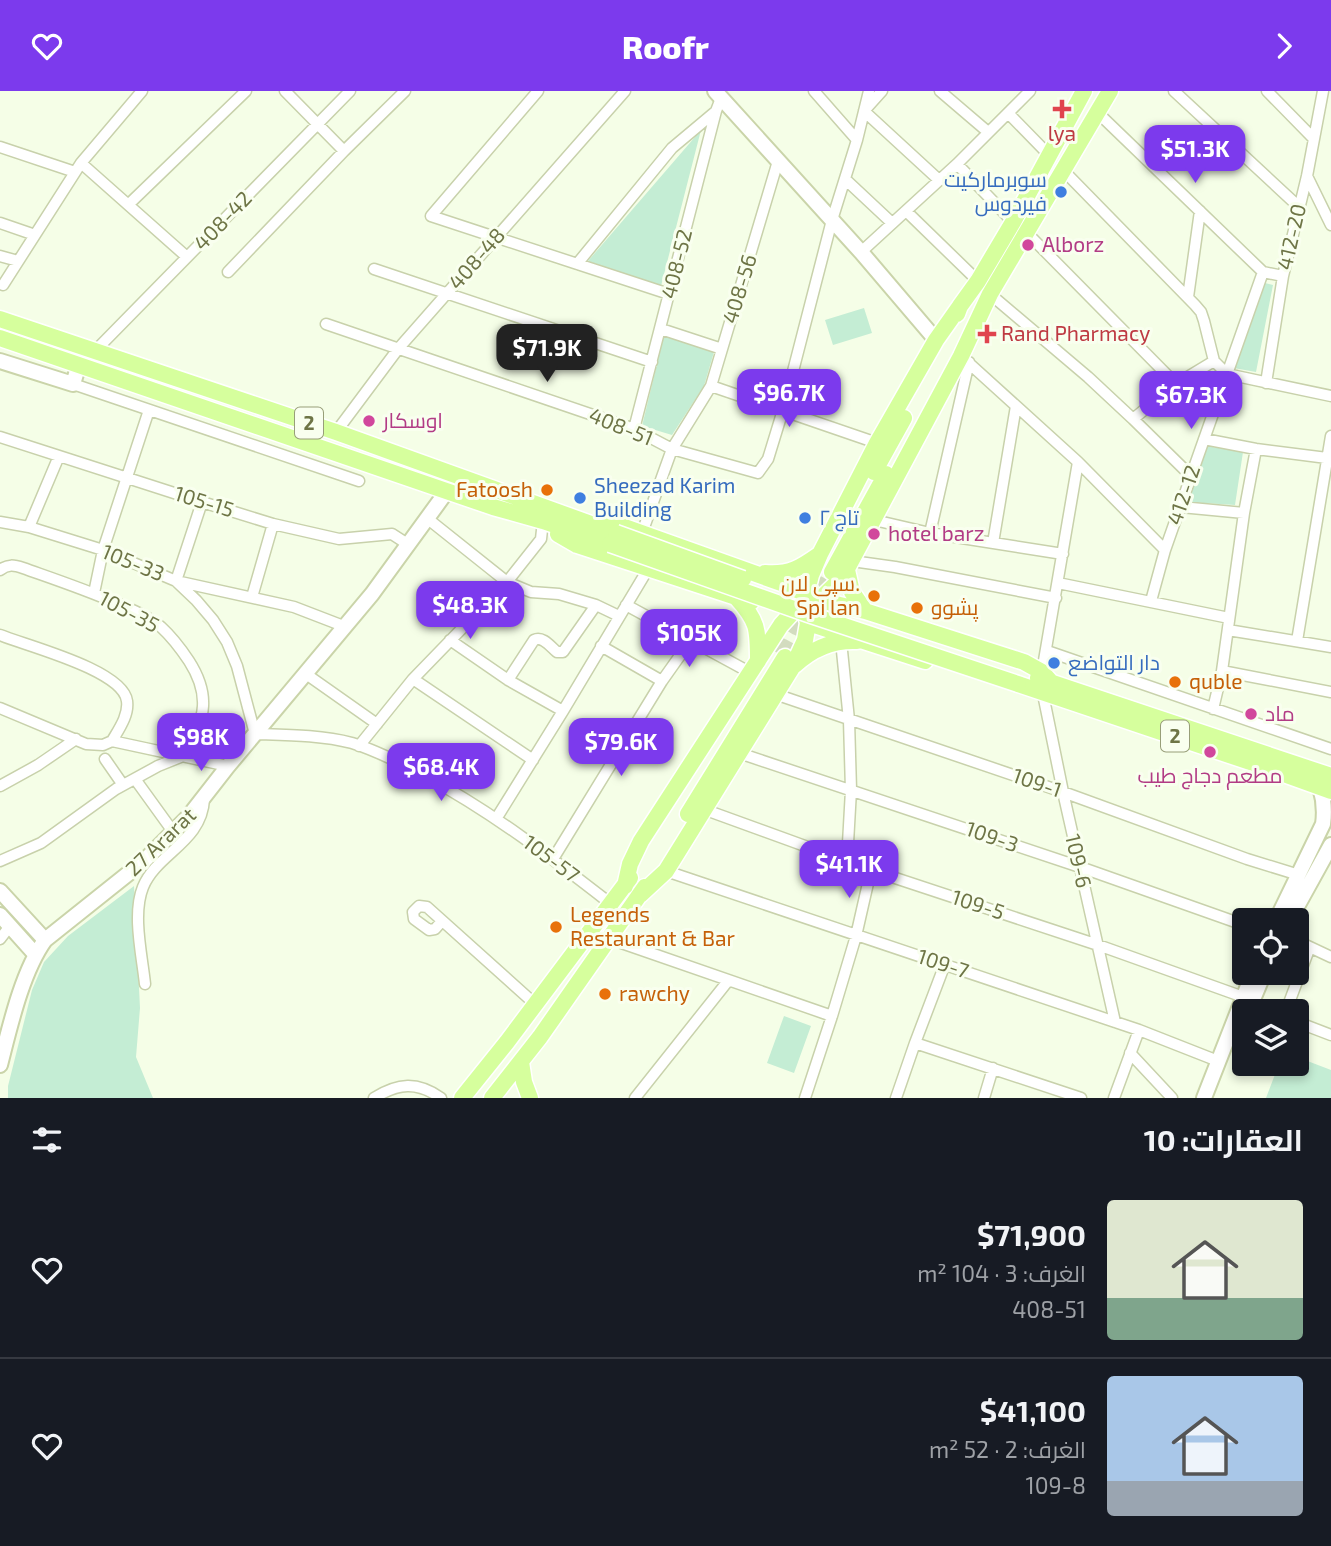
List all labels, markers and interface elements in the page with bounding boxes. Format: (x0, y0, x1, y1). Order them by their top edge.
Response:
icon: heart (28, 27, 66, 65)
text: Roofr (622, 27, 709, 65)
icon: forward (1265, 27, 1303, 65)
marker: lya (1052, 99, 1072, 119)
place label: lya (1048, 120, 1076, 145)
pin: $51.3K (1138, 125, 1252, 185)
text: $51.3K (1160, 134, 1230, 162)
place label: سوبرمارکیت فیردوس (944, 166, 1047, 217)
marker: سوبرمارکیت فیردوس (1053, 184, 1069, 200)
street label: 408-42 (188, 185, 256, 255)
street label: 412-20 (1271, 201, 1310, 272)
street label: 408-48 (442, 222, 509, 294)
street label: 408-52 (655, 226, 696, 301)
place label: Alborz (1042, 231, 1104, 256)
marker: Alborz (1020, 237, 1036, 253)
street label: 408-56 (716, 251, 761, 326)
place label: Rand Pharmacy (1001, 320, 1150, 345)
pin: $71.9K (490, 324, 604, 384)
marker: Rand Pharmacy (979, 326, 995, 342)
text: $71.9K (512, 333, 582, 361)
pin: $96.7K (732, 369, 846, 429)
pin: $67.3K (1134, 371, 1248, 431)
text: $96.7K (753, 378, 825, 406)
text: $67.3K (1155, 380, 1227, 408)
street label: 408-51 (586, 401, 657, 450)
road number: 2 (295, 407, 323, 439)
place label: اوسكار (382, 407, 443, 433)
marker: اوسكار (361, 413, 377, 429)
street label: 412-12 (1161, 461, 1204, 528)
place label: Sheezad Karim Building (594, 472, 735, 521)
place label: Fatoosh (456, 476, 533, 501)
street label: 105-15 (172, 480, 237, 521)
marker: Fatoosh (539, 482, 555, 498)
marker: Sheezad Karim Building (572, 490, 588, 506)
place label: تاج ٢ (819, 504, 859, 532)
marker: تاج ٢ (797, 510, 813, 526)
place label: hotel barz (888, 520, 984, 545)
marker: hotel barz (866, 526, 882, 542)
street label: 105-33 (99, 538, 168, 585)
place label: سپی لان. Spi lan (781, 570, 860, 619)
pin: $48.3K (413, 581, 527, 641)
street label: 105-35 (95, 584, 164, 637)
marker: سپی لان. Spi lan (866, 588, 882, 604)
text: $48.3K (432, 590, 508, 618)
place label: پشوو (931, 594, 979, 622)
marker: پشوو (909, 600, 925, 616)
pin: $105K (640, 609, 738, 669)
text: $105K (656, 618, 722, 646)
place label: دار التواضع (1068, 649, 1160, 677)
marker: دار التواضع (1046, 655, 1062, 671)
place label: quble (1189, 668, 1242, 693)
marker: quble (1167, 674, 1183, 690)
place label: ماد (1265, 700, 1295, 725)
marker: ماد (1243, 706, 1259, 722)
pin: $98K (160, 713, 242, 773)
pin: $79.6K (564, 719, 678, 778)
road number: 2 (1161, 721, 1189, 751)
text: $98K (173, 722, 229, 750)
text: $79.6K (585, 727, 657, 755)
pin: $68.4K (384, 743, 498, 803)
marker: مطعم دجاج طيب (1202, 744, 1218, 760)
text: $68.4K (403, 752, 479, 780)
street label: 109-1 (1010, 762, 1065, 802)
place label: مطعم دجاج طيب (1138, 762, 1282, 790)
street label: 27 Ararat (120, 801, 200, 880)
street label: 109-3 (963, 815, 1022, 856)
street label: 105-57 (519, 829, 585, 887)
street label: 109-6 (1061, 831, 1098, 890)
pin: $41.1K (792, 841, 906, 900)
text: $41.1K (815, 849, 883, 877)
street label: 109-5 (949, 883, 1008, 924)
place label: Legends Restaurant & Bar (570, 901, 736, 950)
map controls (1232, 908, 1309, 1076)
button: locate (1232, 908, 1309, 985)
marker: Legends Restaurant & Bar (548, 919, 564, 935)
street label: 109-7 (915, 943, 972, 983)
place label: rawchy (619, 980, 690, 1005)
marker: rawchy (597, 986, 613, 1002)
button: layers (1232, 999, 1309, 1076)
icon: filters (28, 1121, 66, 1159)
text: العقارات: 10 (1144, 1121, 1303, 1157)
text: $71,900 (977, 1216, 1086, 1252)
icon: home (1163, 1228, 1247, 1312)
icon: heart (28, 1251, 66, 1289)
text: الغرف: 3 · 104 m² (917, 1259, 1086, 1287)
text: 408-51 (1012, 1295, 1086, 1323)
text: $41,100 (980, 1392, 1086, 1428)
icon: home (1163, 1404, 1247, 1488)
icon: heart (28, 1427, 66, 1465)
text: الغرف: 2 · 52 m² (929, 1435, 1086, 1463)
text: 109-8 (1026, 1471, 1086, 1499)

